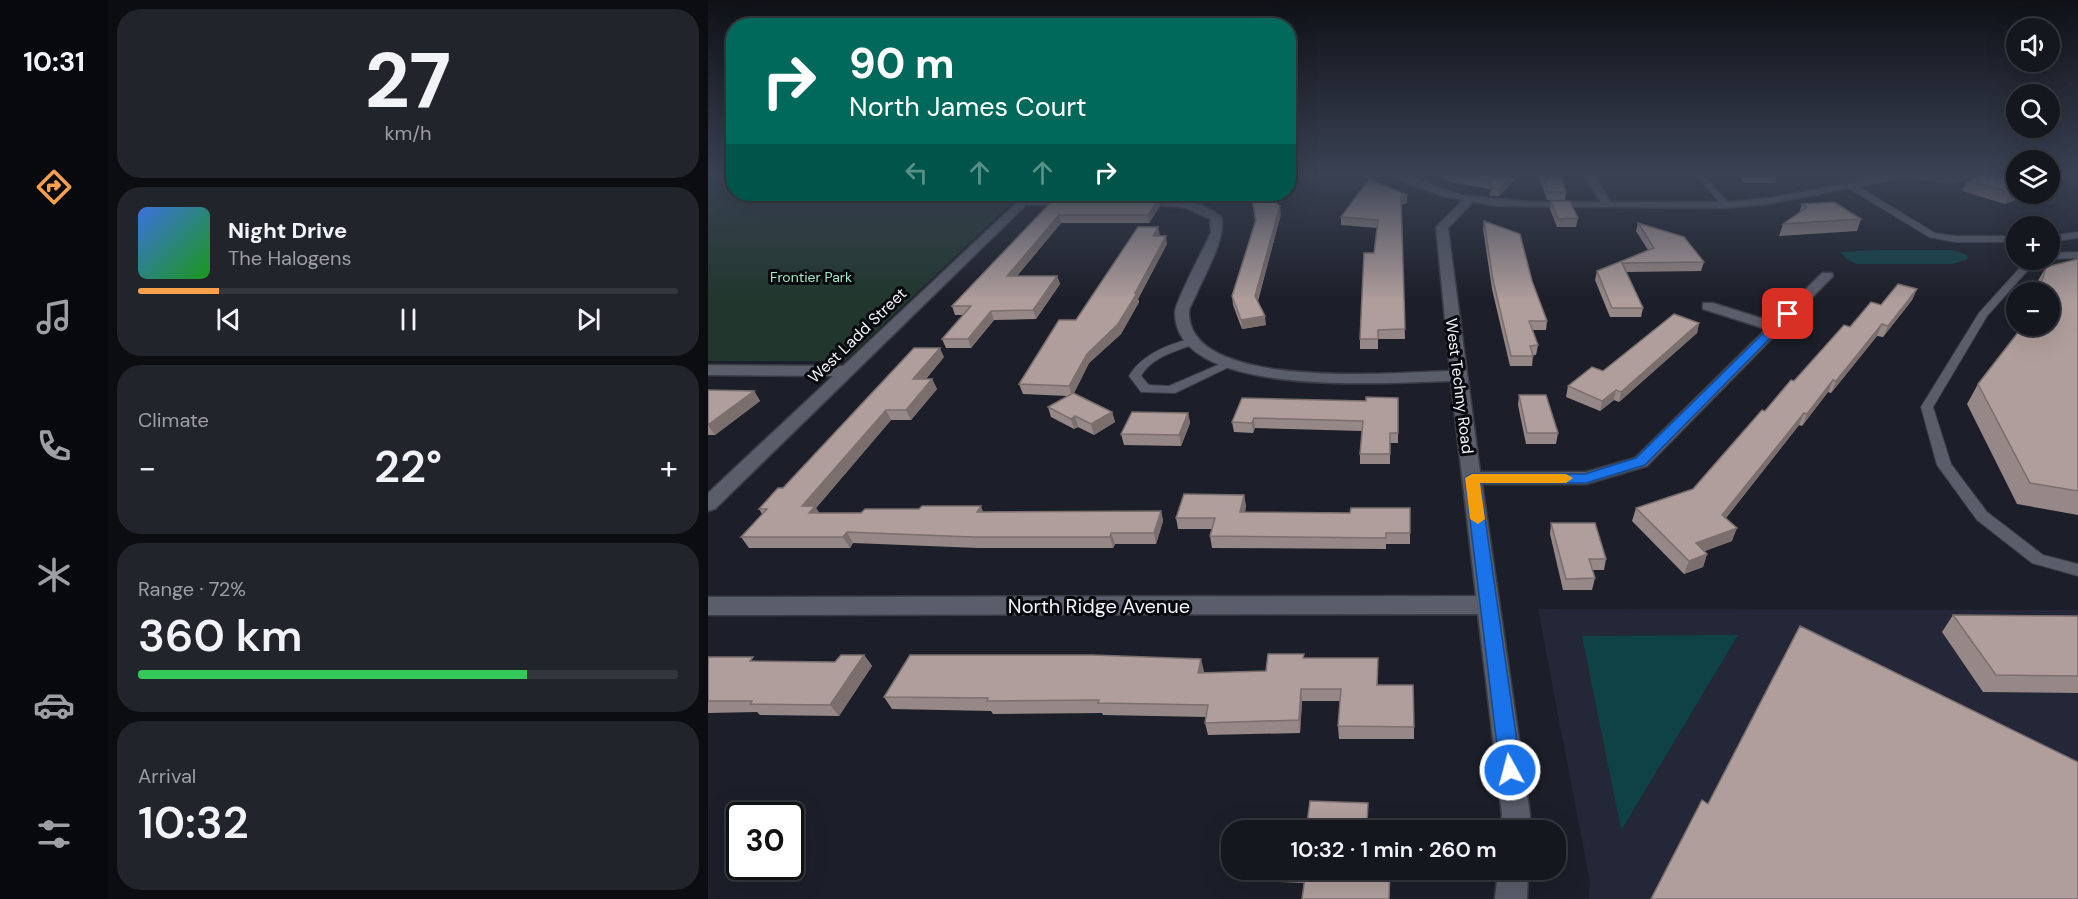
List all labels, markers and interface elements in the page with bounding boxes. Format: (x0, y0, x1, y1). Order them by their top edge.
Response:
map controls (2006, 18, 2060, 336)
button: sound (2006, 18, 2060, 72)
text: 27 (365, 30, 451, 131)
text: 90 m (849, 36, 955, 91)
icon: right (750, 42, 828, 120)
text: 10:31 (23, 44, 85, 79)
button: search (2006, 84, 2060, 138)
text: North James Court (849, 89, 1087, 124)
text: km/h (384, 120, 432, 146)
button: layers (2006, 150, 2060, 204)
icon: left (900, 156, 933, 189)
icon: ahead (963, 156, 996, 189)
icon: ahead (1026, 156, 1059, 189)
icon: right (1089, 156, 1122, 189)
icon: directions (33, 166, 75, 208)
text: Night Drive (228, 216, 347, 245)
button: + (2006, 216, 2060, 270)
text: The Halogens (228, 245, 351, 271)
park label: Frontier Park (770, 268, 852, 286)
button: − (2006, 282, 2060, 336)
street label: West Ladd Street (804, 283, 911, 388)
pin (1762, 288, 1813, 339)
icon: music (33, 296, 75, 338)
icon: arrive (1771, 297, 1804, 330)
icon: previous (212, 303, 245, 336)
icon: pause (392, 303, 425, 336)
icon: next (572, 303, 605, 336)
street label: West Techny Road (1441, 317, 1478, 455)
text: Climate (138, 407, 209, 433)
icon: phone (33, 425, 75, 467)
text: 22° (374, 437, 442, 496)
text: − (138, 446, 156, 489)
text: + (660, 446, 678, 489)
icon: climate (33, 554, 75, 596)
text: Range · 72% (138, 576, 246, 602)
street label: North Ridge Avenue (1008, 593, 1190, 619)
text: 360 km (138, 606, 303, 665)
icon: car (33, 684, 75, 726)
position arrow (1478, 738, 1542, 802)
text: Arrival (138, 763, 196, 789)
text: 10:32 (138, 793, 249, 852)
speed limit sign: 30 (726, 802, 804, 880)
icon: filters (33, 813, 75, 855)
text: 10:32 · 1 min · 260 m (1290, 835, 1497, 864)

